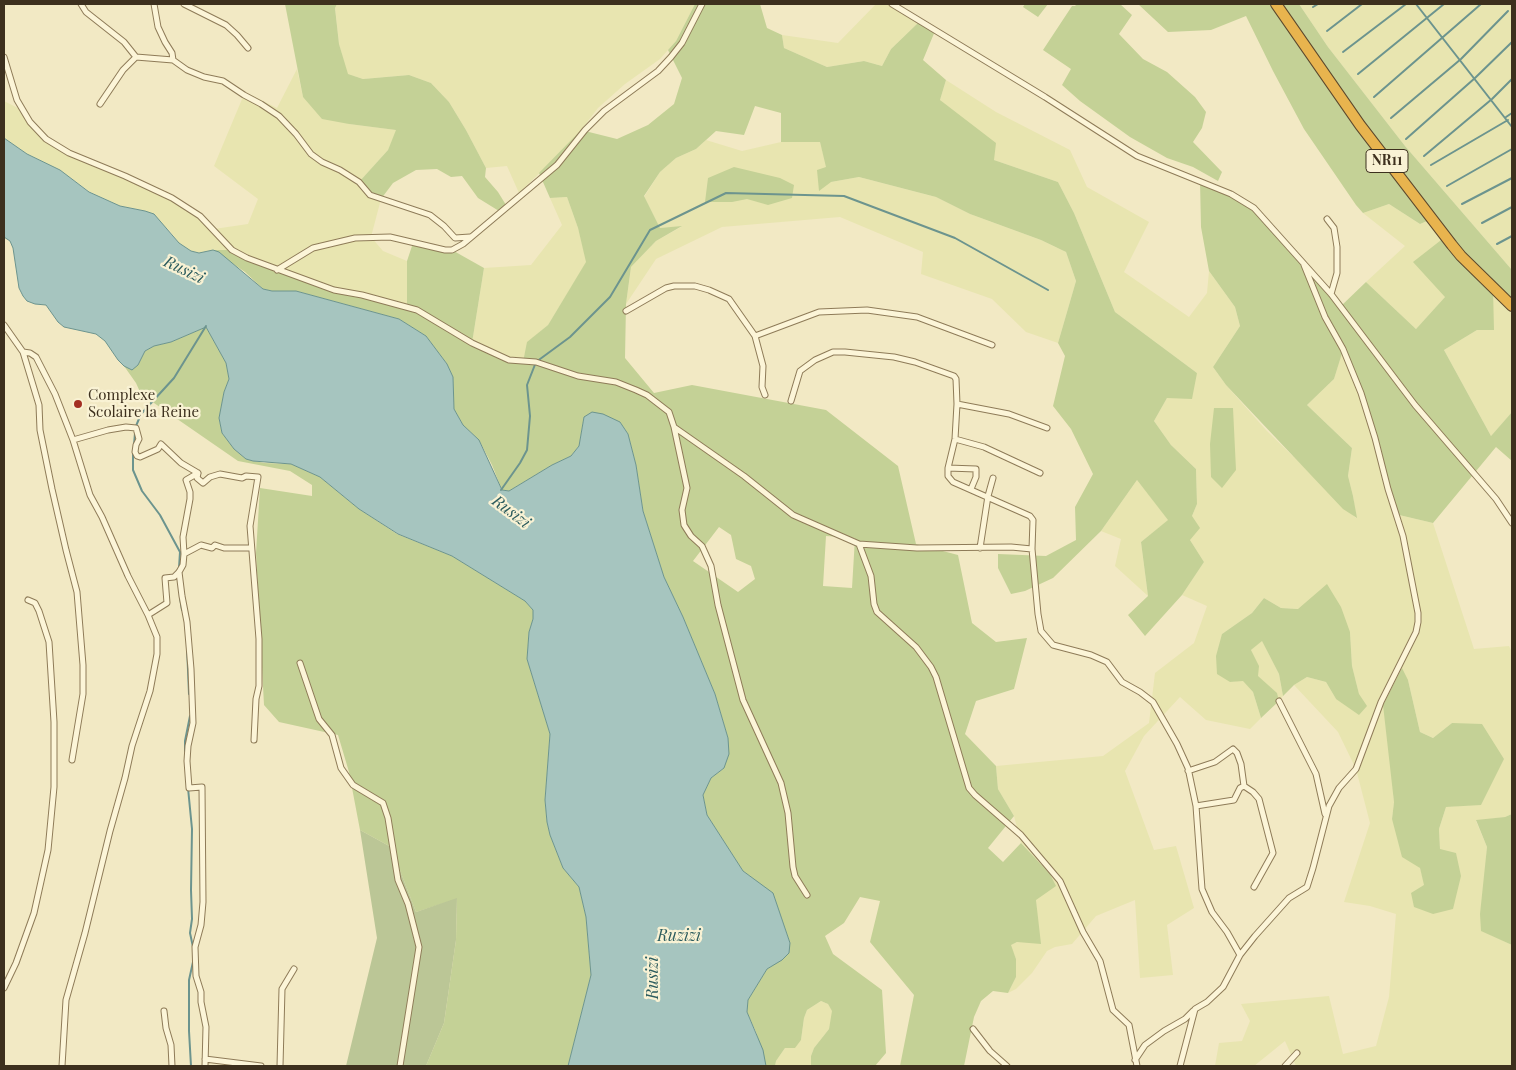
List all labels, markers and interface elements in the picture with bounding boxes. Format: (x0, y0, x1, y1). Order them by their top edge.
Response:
road number: NR11 (1366, 150, 1408, 172)
water label: Rusizi (161, 252, 207, 288)
place label: Complexe Scolaire la Reine (88, 386, 199, 421)
marker: Complexe Scolaire la Reine (72, 398, 84, 410)
water label: Rusizi (488, 492, 534, 532)
water label: Ruzizi (657, 926, 701, 946)
water label: Rusizi (643, 957, 663, 999)

